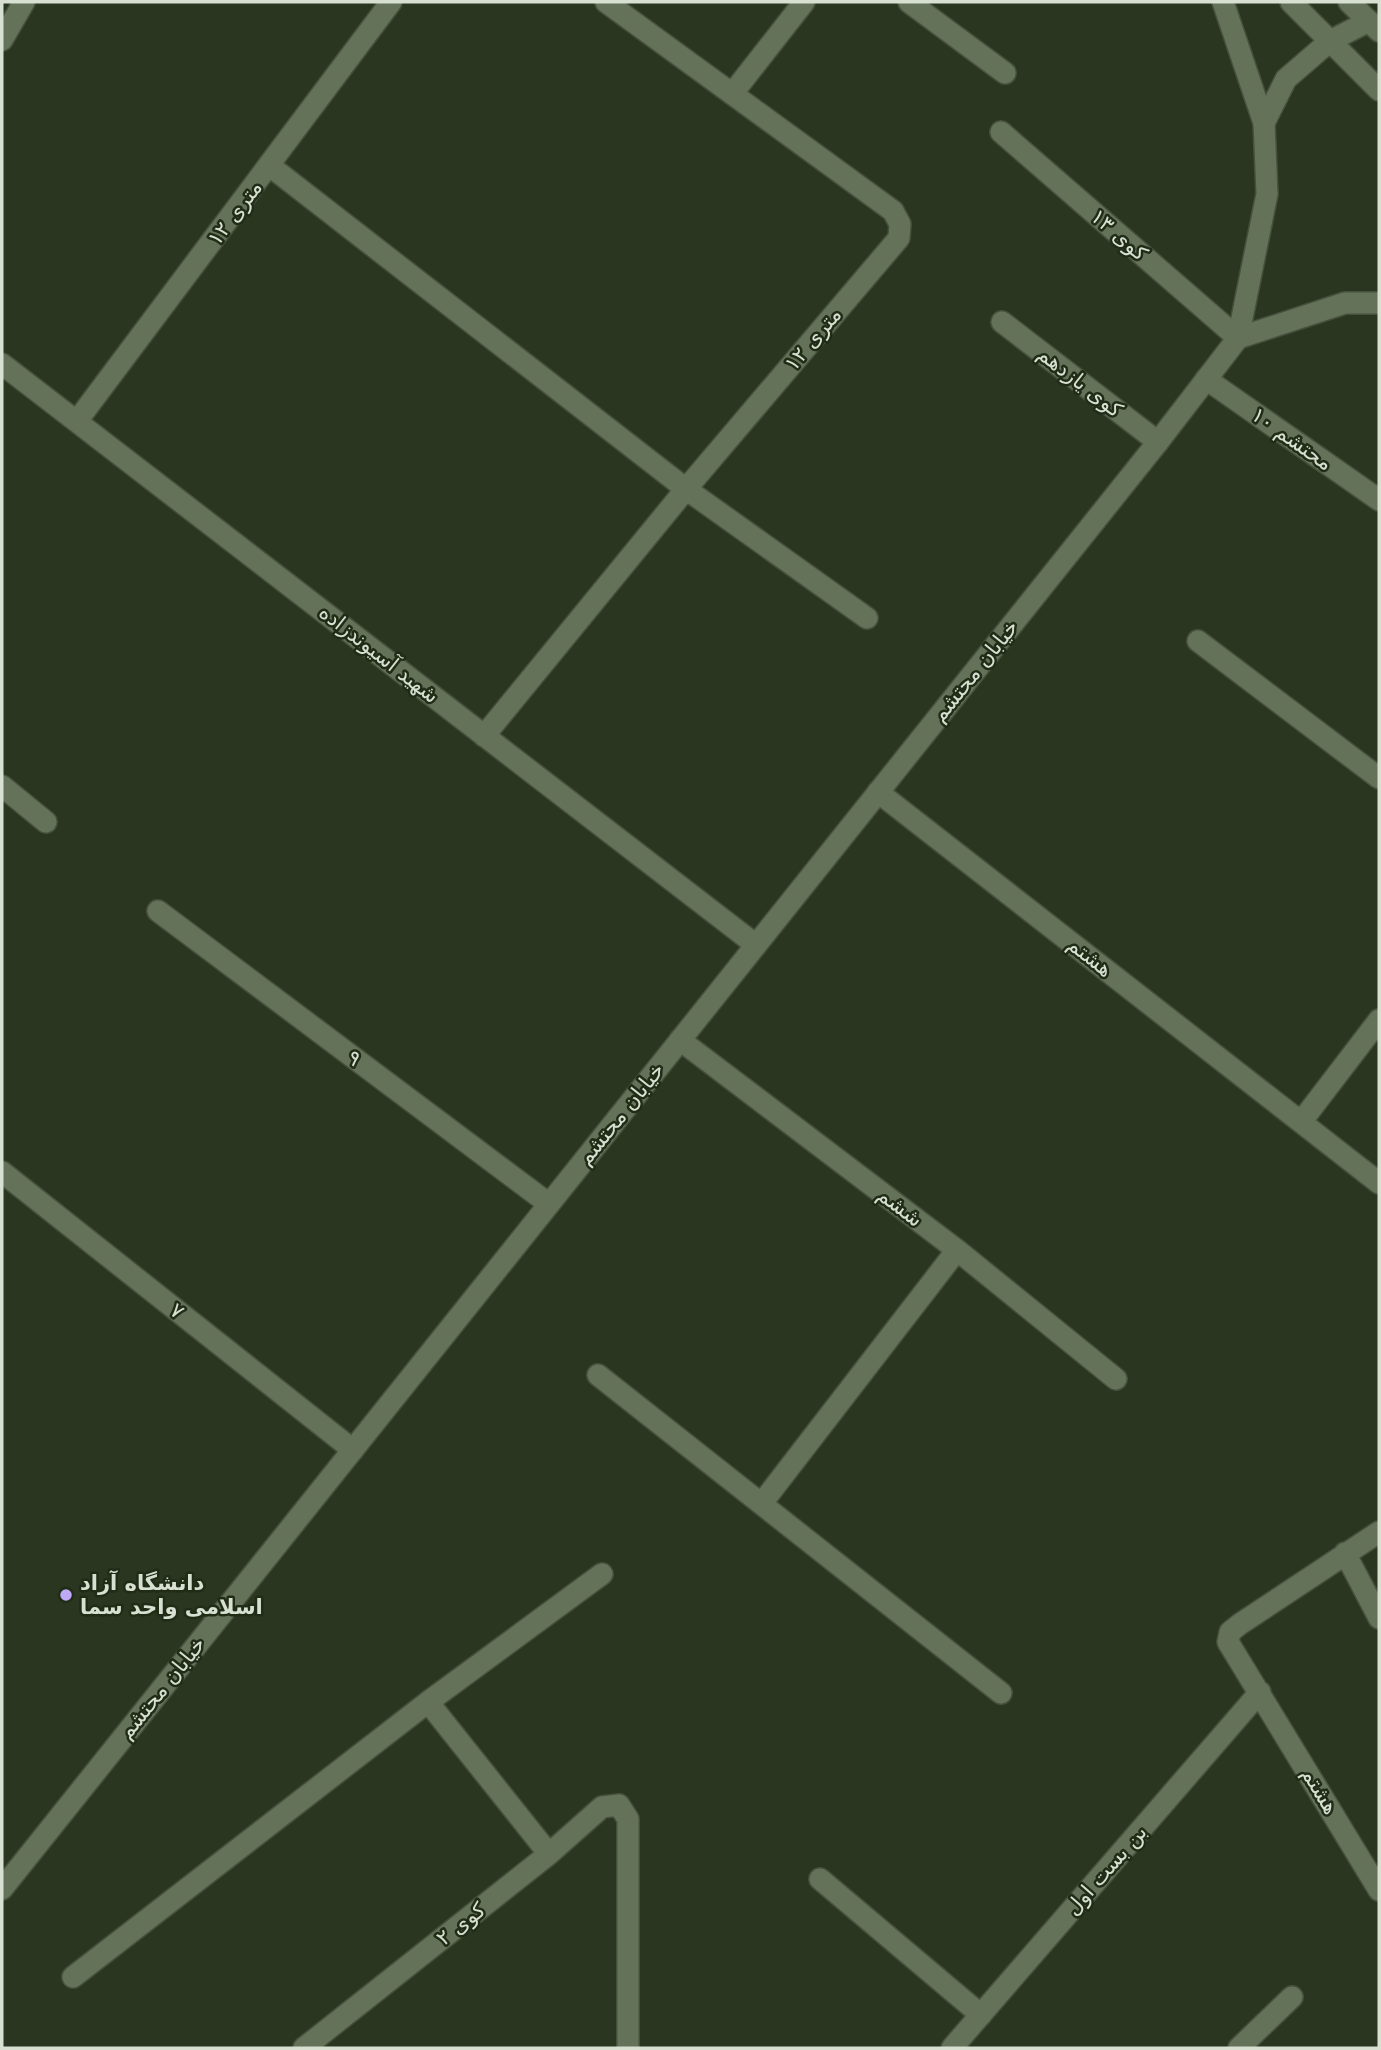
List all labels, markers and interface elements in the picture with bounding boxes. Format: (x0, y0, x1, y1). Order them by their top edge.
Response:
street label: ۱۲ متری (203, 176, 267, 250)
street label: کوی ۱۳ (1086, 204, 1152, 266)
street label: ۱۲ متری (780, 303, 846, 375)
street label: کوی یازدهم (1032, 342, 1127, 423)
street label: محتشم ۱۰ (1246, 402, 1337, 476)
street label: شهید آسیوندزاده (314, 599, 444, 708)
street label: خیابان محتشم (927, 615, 1024, 727)
street label: هشتم (1062, 932, 1117, 983)
street label: ۹ (342, 1045, 366, 1071)
street label: خیابان محتشم (573, 1058, 670, 1170)
street label: ششم (872, 1182, 927, 1233)
street label: ۷ (165, 1298, 189, 1324)
place label: دانشگاه آزاد اسلامی واحد سما (80, 1570, 263, 1619)
marker: دانشگاه آزاد اسلامی واحد سما (58, 1587, 74, 1603)
street label: خیابان محتشم (114, 1632, 211, 1744)
street label: هشتم (1296, 1763, 1343, 1819)
street label: بن بست اول (1060, 1820, 1152, 1920)
street label: کوی ۲ (432, 1898, 490, 1950)

